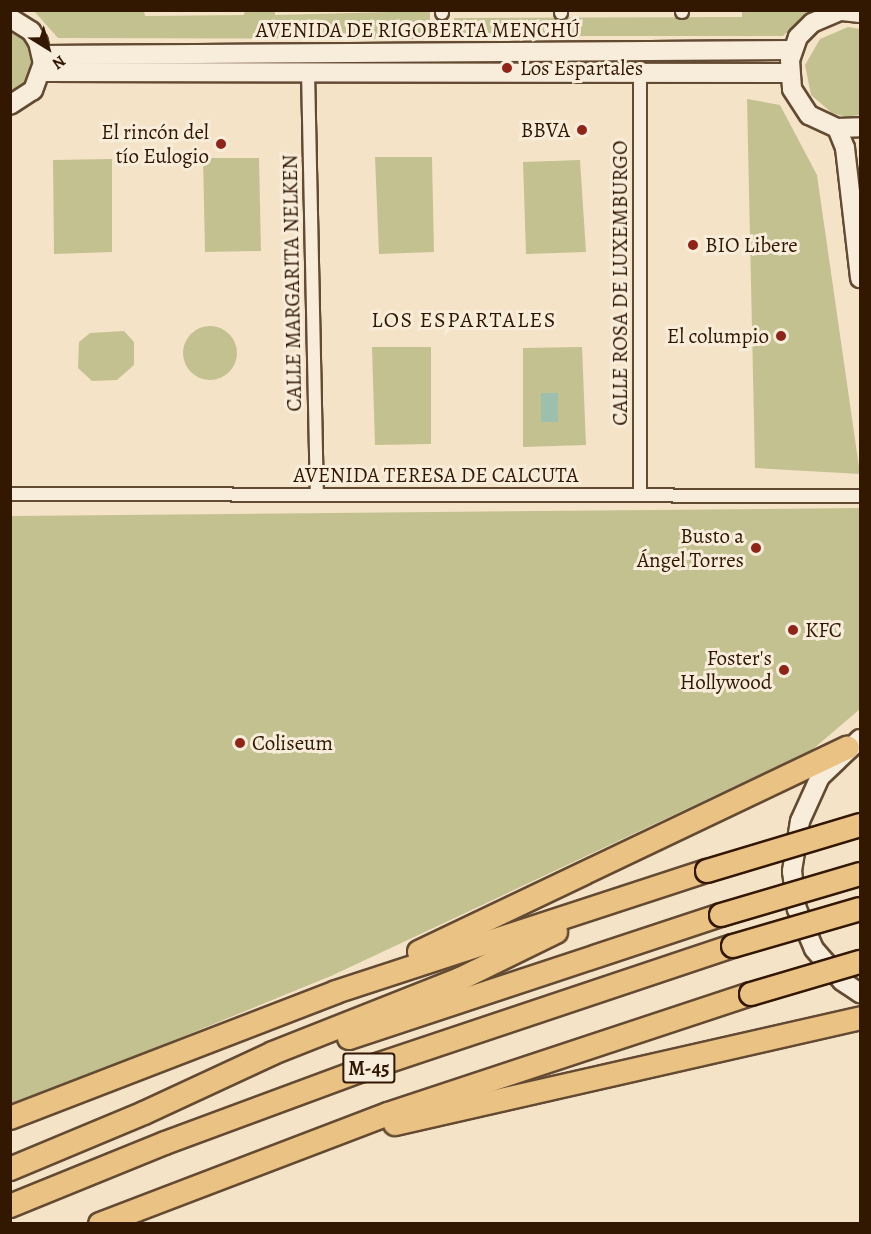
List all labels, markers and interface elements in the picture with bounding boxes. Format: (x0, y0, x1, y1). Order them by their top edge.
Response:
street label: AVENIDA DE RIGOBERTA MENCHÚ (256, 17, 580, 43)
north arrow (18, 18, 78, 78)
text: N (48, 50, 70, 75)
place label: Los Espartales (520, 55, 643, 81)
marker: Los Espartales (498, 59, 516, 77)
place label: BBVA (521, 117, 570, 143)
place label: El rincón del tío Eulogio (101, 119, 209, 169)
marker: BBVA (575, 123, 589, 137)
marker: El rincón del tío Eulogio (214, 137, 228, 151)
street label: CALLE ROSA DE LUXEMBURGO (607, 140, 633, 426)
street label: CALLE MARGARITA NELKEN (277, 154, 307, 412)
place label: BIO Libere (705, 232, 798, 258)
marker: BIO Libere (686, 238, 700, 252)
district label: LOS ESPARTALES (371, 308, 557, 334)
place label: El columpio (667, 323, 769, 349)
marker: El columpio (774, 329, 788, 343)
street label: AVENIDA TERESA DE CALCUTA (294, 462, 578, 488)
place label: Busto a Ángel Torres (637, 523, 744, 573)
marker: Busto a Ángel Torres (749, 541, 763, 555)
place label: KFC (805, 617, 842, 643)
marker: KFC (786, 623, 800, 637)
place label: Foster's Hollywood (680, 645, 772, 695)
marker: Foster's Hollywood (777, 663, 791, 677)
place label: Coliseum (252, 730, 333, 756)
marker: Coliseum (233, 736, 247, 750)
road number: M-45 (342, 1051, 396, 1085)

